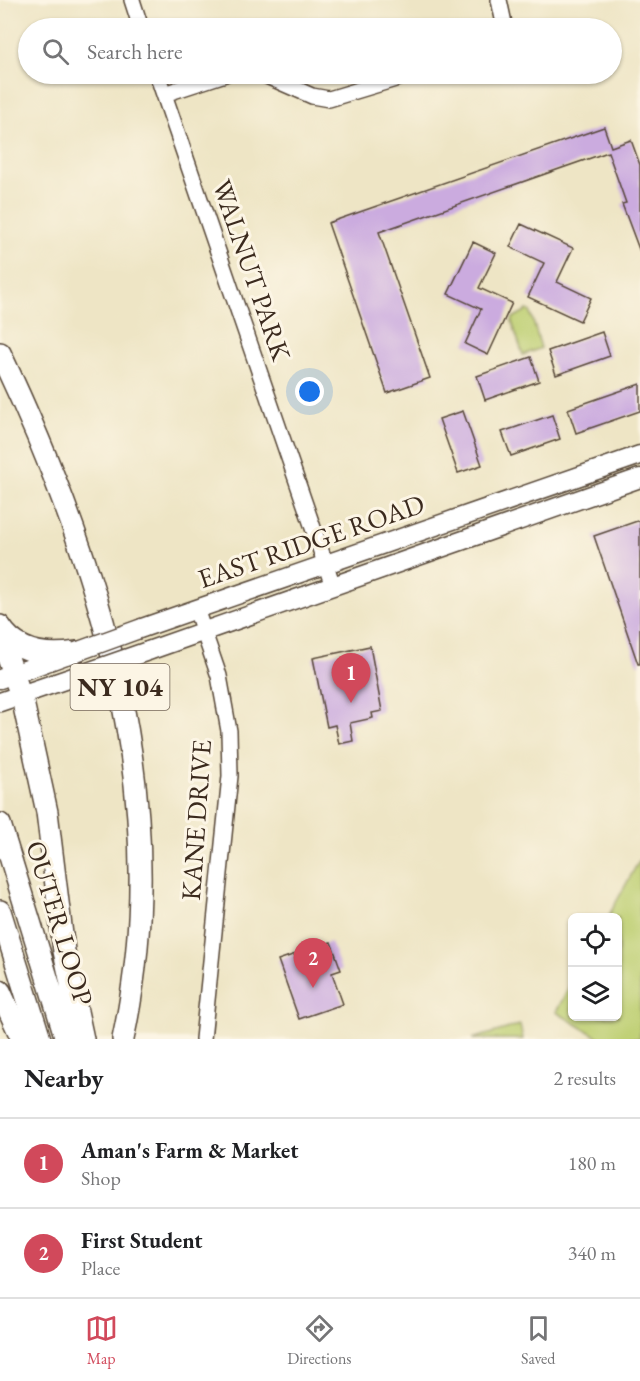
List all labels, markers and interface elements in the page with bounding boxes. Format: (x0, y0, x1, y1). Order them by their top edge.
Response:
search box (18, 18, 622, 84)
icon: search (39, 35, 72, 68)
text: Search here (87, 37, 182, 66)
street label: WALNUT PARK (205, 175, 300, 366)
your location (295, 377, 324, 406)
street label: EAST RIDGE ROAD (193, 486, 429, 596)
pin: 1 (332, 654, 370, 703)
road number: NY 104 (70, 664, 170, 710)
street label: KANE DRIVE (173, 738, 219, 902)
street label: OUTER LOOP (18, 836, 102, 1010)
map controls (568, 913, 622, 1021)
button: locate (568, 913, 622, 967)
pin: 2 (294, 938, 332, 988)
button: layers (568, 967, 622, 1021)
text: Nearby (24, 1061, 104, 1095)
text: 2 results (553, 1065, 616, 1091)
text: Aman's Farm & Market (81, 1136, 299, 1165)
text: 1 (38, 1150, 49, 1176)
text: 180 m (568, 1150, 616, 1176)
text: Shop (81, 1165, 121, 1191)
text: First Student (81, 1226, 203, 1255)
text: 2 (38, 1240, 49, 1266)
text: 340 m (568, 1240, 616, 1266)
text: Place (81, 1255, 120, 1281)
tab: Map (85, 1312, 118, 1369)
tab: Directions (287, 1312, 352, 1369)
tab: Saved (521, 1312, 555, 1369)

